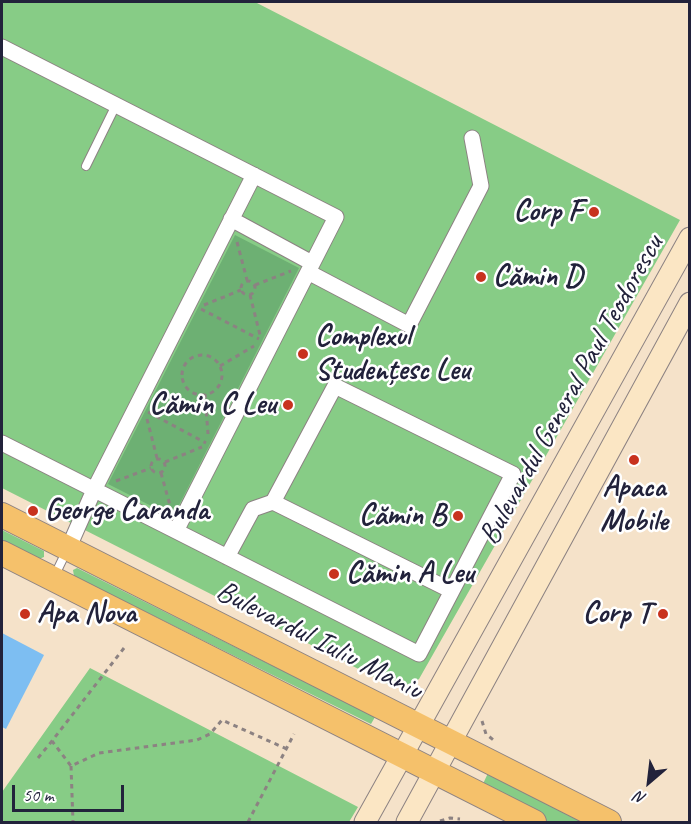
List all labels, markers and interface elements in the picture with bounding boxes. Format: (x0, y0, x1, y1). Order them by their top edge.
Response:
place label: Corp F (513, 194, 582, 230)
marker: Corp F (587, 205, 601, 219)
street label: Bulevardul General Paul Teodorescu (472, 229, 672, 551)
place label: Cămin D (493, 259, 582, 295)
marker: Cămin D (474, 270, 488, 284)
place label: Complexul Studențesc Leu (315, 319, 470, 389)
marker: Complexul Studențesc Leu (296, 347, 310, 361)
place label: Cămin C Leu (149, 387, 276, 423)
marker: Cămin C Leu (281, 398, 295, 412)
marker: Apaca Mobile (627, 453, 641, 467)
place label: Apaca Mobile (600, 470, 668, 540)
place label: George Caranda (45, 493, 209, 529)
place label: Cămin B (359, 498, 446, 534)
marker: George Caranda (26, 504, 40, 518)
marker: Cămin B (451, 509, 465, 523)
place label: Cămin A Leu (346, 556, 474, 592)
marker: Cămin A Leu (327, 567, 341, 581)
street label: Bulevardul Iuliu Maniu (210, 573, 428, 709)
place label: Apa Nova (37, 596, 136, 632)
place label: Corp T (583, 596, 651, 632)
marker: Apa Nova (18, 607, 32, 621)
marker: Corp T (656, 607, 670, 621)
north arrow (619, 752, 679, 812)
scale bar (15, 773, 128, 811)
text: 50 m (23, 784, 54, 806)
text: N (631, 787, 650, 809)

